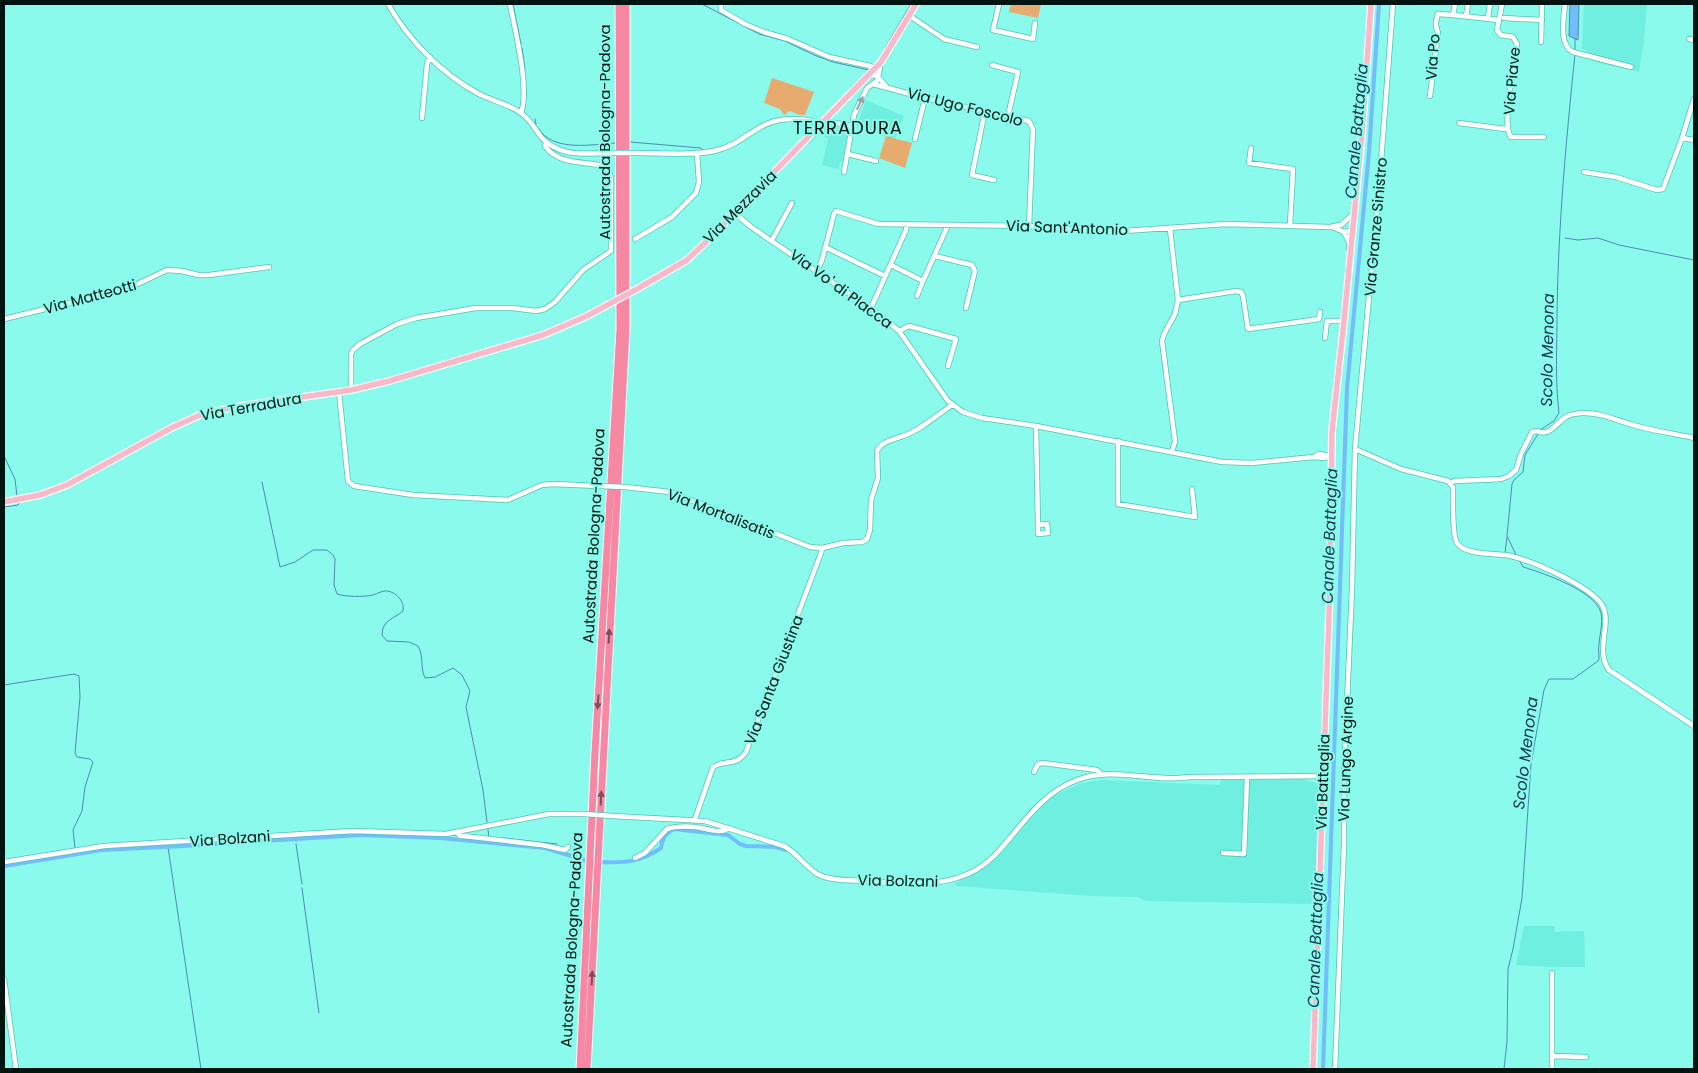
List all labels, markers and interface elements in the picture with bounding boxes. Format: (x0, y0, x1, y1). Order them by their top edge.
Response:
street label: Autostrada Bologna-Padova (594, 24, 615, 240)
street label: Via Po (1420, 33, 1445, 81)
street label: Via Piave (1498, 46, 1525, 116)
water label: Canale Battaglia (1339, 62, 1374, 200)
street label: Via Ugo Foscolo (905, 82, 1025, 131)
one-way arrow (856, 96, 864, 110)
district label: TERRADURA (793, 115, 903, 140)
street label: Via Granze Sinistro (1359, 157, 1392, 297)
street label: Via Mezzavia (698, 165, 781, 248)
street label: Via Sant'Antonio (1006, 215, 1128, 240)
street label: Via Vo' di Placca (785, 244, 897, 333)
street label: Via Matteotti (41, 274, 139, 319)
water label: Scolo Menona (1535, 293, 1560, 407)
street label: Via Terradura (199, 387, 303, 426)
street label: Autostrada Bologna-Padova (577, 428, 610, 644)
water label: Canale Battaglia (1316, 468, 1343, 604)
street label: Via Mortalisatis (664, 483, 778, 544)
street label: Via Santa Giustina (739, 612, 808, 748)
one-way arrow (606, 627, 614, 643)
one-way arrow (593, 695, 601, 711)
water label: Scolo Menona (1507, 695, 1544, 811)
street label: Via Lungo Argine (1333, 696, 1358, 822)
street label: Via Battaglia (1310, 734, 1335, 830)
one-way arrow (598, 790, 606, 806)
street label: Via Bolzani (189, 825, 271, 852)
street label: Autostrada Bologna-Padova (555, 832, 588, 1048)
street label: Via Bolzani (857, 869, 939, 892)
water label: Canale Battaglia (1302, 872, 1329, 1008)
one-way arrow (588, 969, 596, 985)

